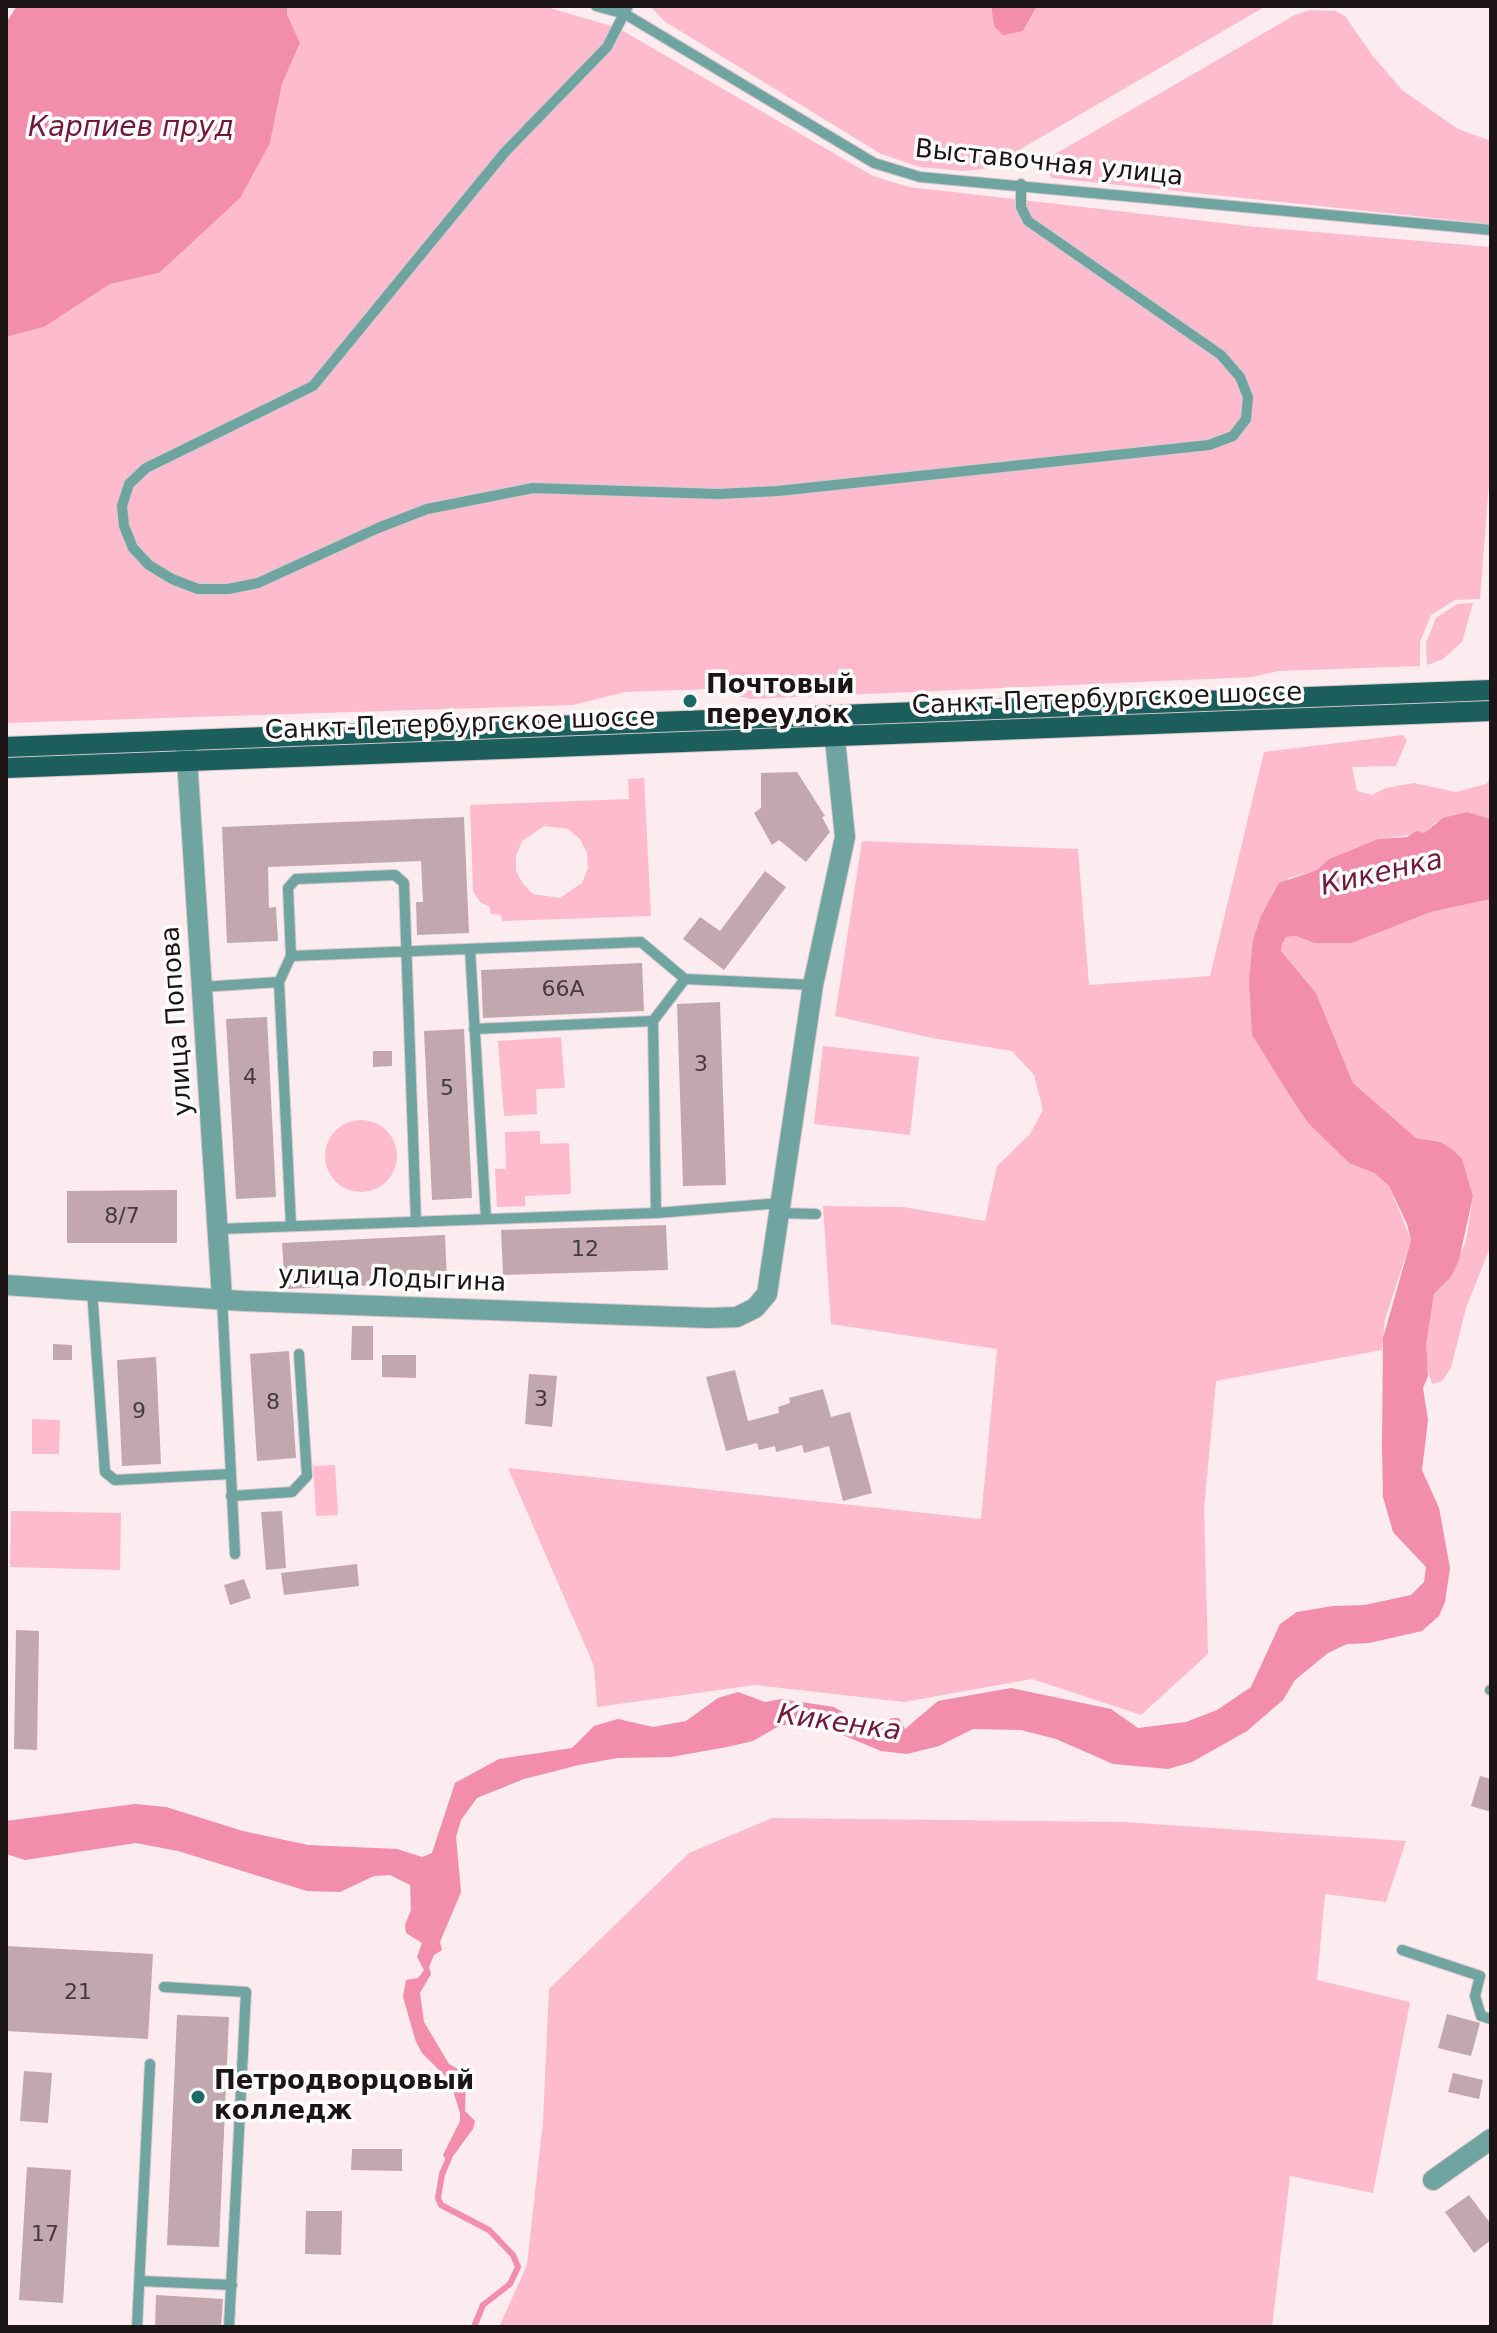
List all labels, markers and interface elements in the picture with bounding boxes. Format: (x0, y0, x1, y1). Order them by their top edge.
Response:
water label: Карпиев пруд (28, 112, 234, 146)
street label: Выставочная улица (913, 134, 1185, 194)
place label: Почтовый переулок (706, 670, 855, 732)
street label: Санкт-Петербургское шоссе (911, 678, 1303, 722)
marker: Почтовый переулок (681, 692, 699, 710)
street label: Санкт-Петербургское шоссе (264, 703, 656, 747)
water label: Кикенка (1318, 844, 1446, 904)
street label: улица Попова (156, 925, 200, 1117)
house number: 66А (541, 977, 585, 1003)
house number: 3 (694, 1052, 708, 1078)
house number: 4 (243, 1065, 257, 1091)
house number: 5 (440, 1076, 454, 1102)
house number: 8/7 (104, 1204, 140, 1230)
house number: 12 (571, 1237, 599, 1263)
street label: улица Лодыгина (277, 1260, 507, 1300)
house number: 3 (534, 1387, 548, 1413)
house number: 8 (266, 1390, 280, 1416)
house number: 9 (132, 1399, 146, 1425)
water label: Кикенка (775, 1699, 903, 1749)
house number: 21 (64, 1980, 92, 2006)
place label: Петродворцовый колледж (214, 2066, 474, 2128)
marker: Петродворцовый колледж (189, 2088, 207, 2106)
house number: 17 (31, 2222, 59, 2248)

